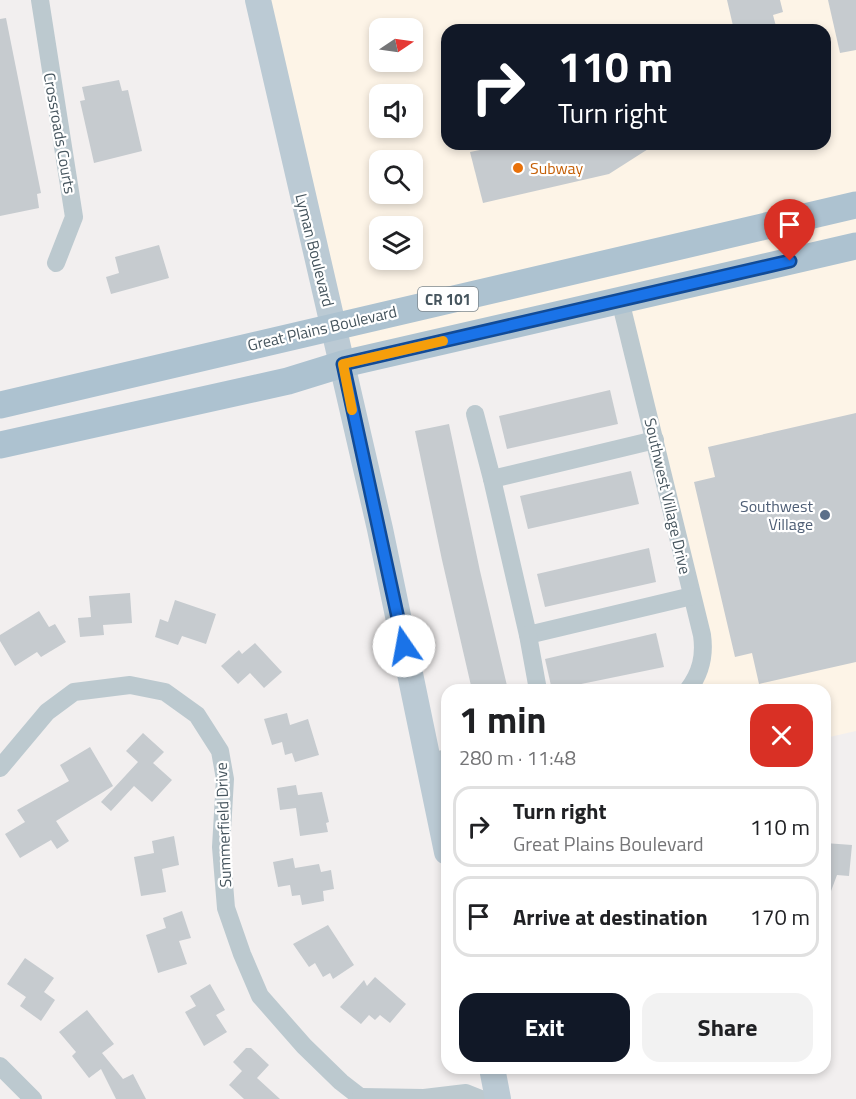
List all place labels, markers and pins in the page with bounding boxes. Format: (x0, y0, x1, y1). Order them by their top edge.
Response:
place label: Subway (530, 156, 584, 180)
marker: Subway (511, 161, 525, 175)
pin (764, 199, 815, 261)
place label: Southwest Village (740, 494, 813, 536)
marker: Southwest Village (818, 508, 832, 522)

